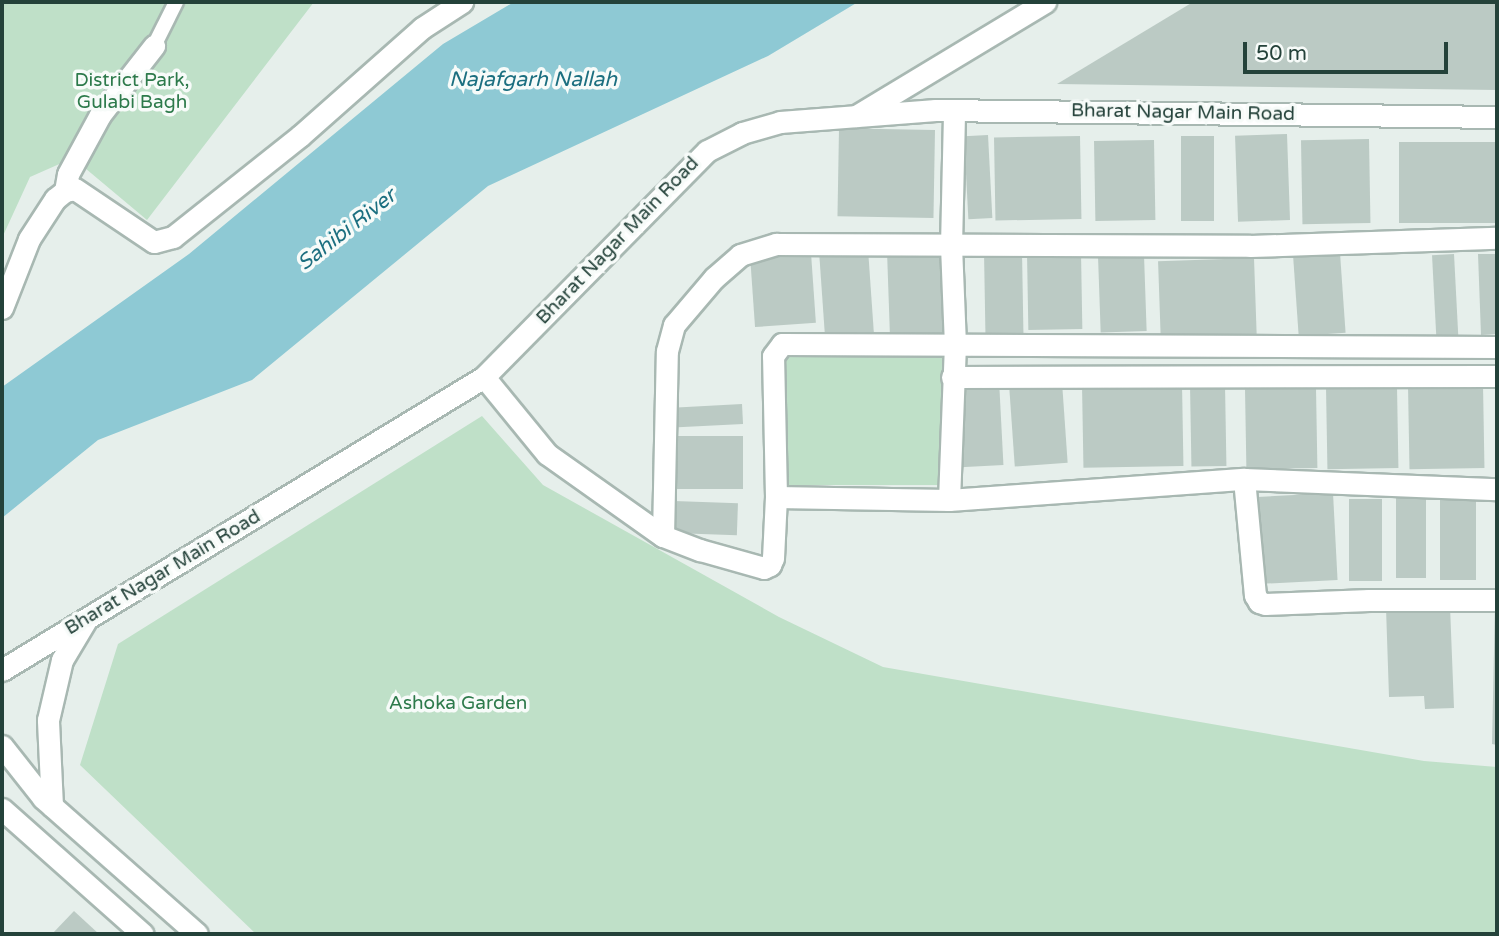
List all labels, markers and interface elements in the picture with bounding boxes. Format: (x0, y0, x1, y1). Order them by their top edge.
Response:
scale bar (1247, 28, 1452, 72)
text: 50 m (1256, 41, 1307, 66)
water label: Najafgarh Nallah (449, 67, 617, 93)
park label: District Park, Gulabi Bagh (75, 70, 189, 114)
street label: Bharat Nagar Main Road (1071, 100, 1295, 126)
street label: Bharat Nagar Main Road (532, 152, 704, 330)
water label: Sahibi River (293, 184, 401, 276)
street label: Bharat Nagar Main Road (61, 506, 265, 640)
park label: Ashoka Garden (389, 693, 527, 715)

